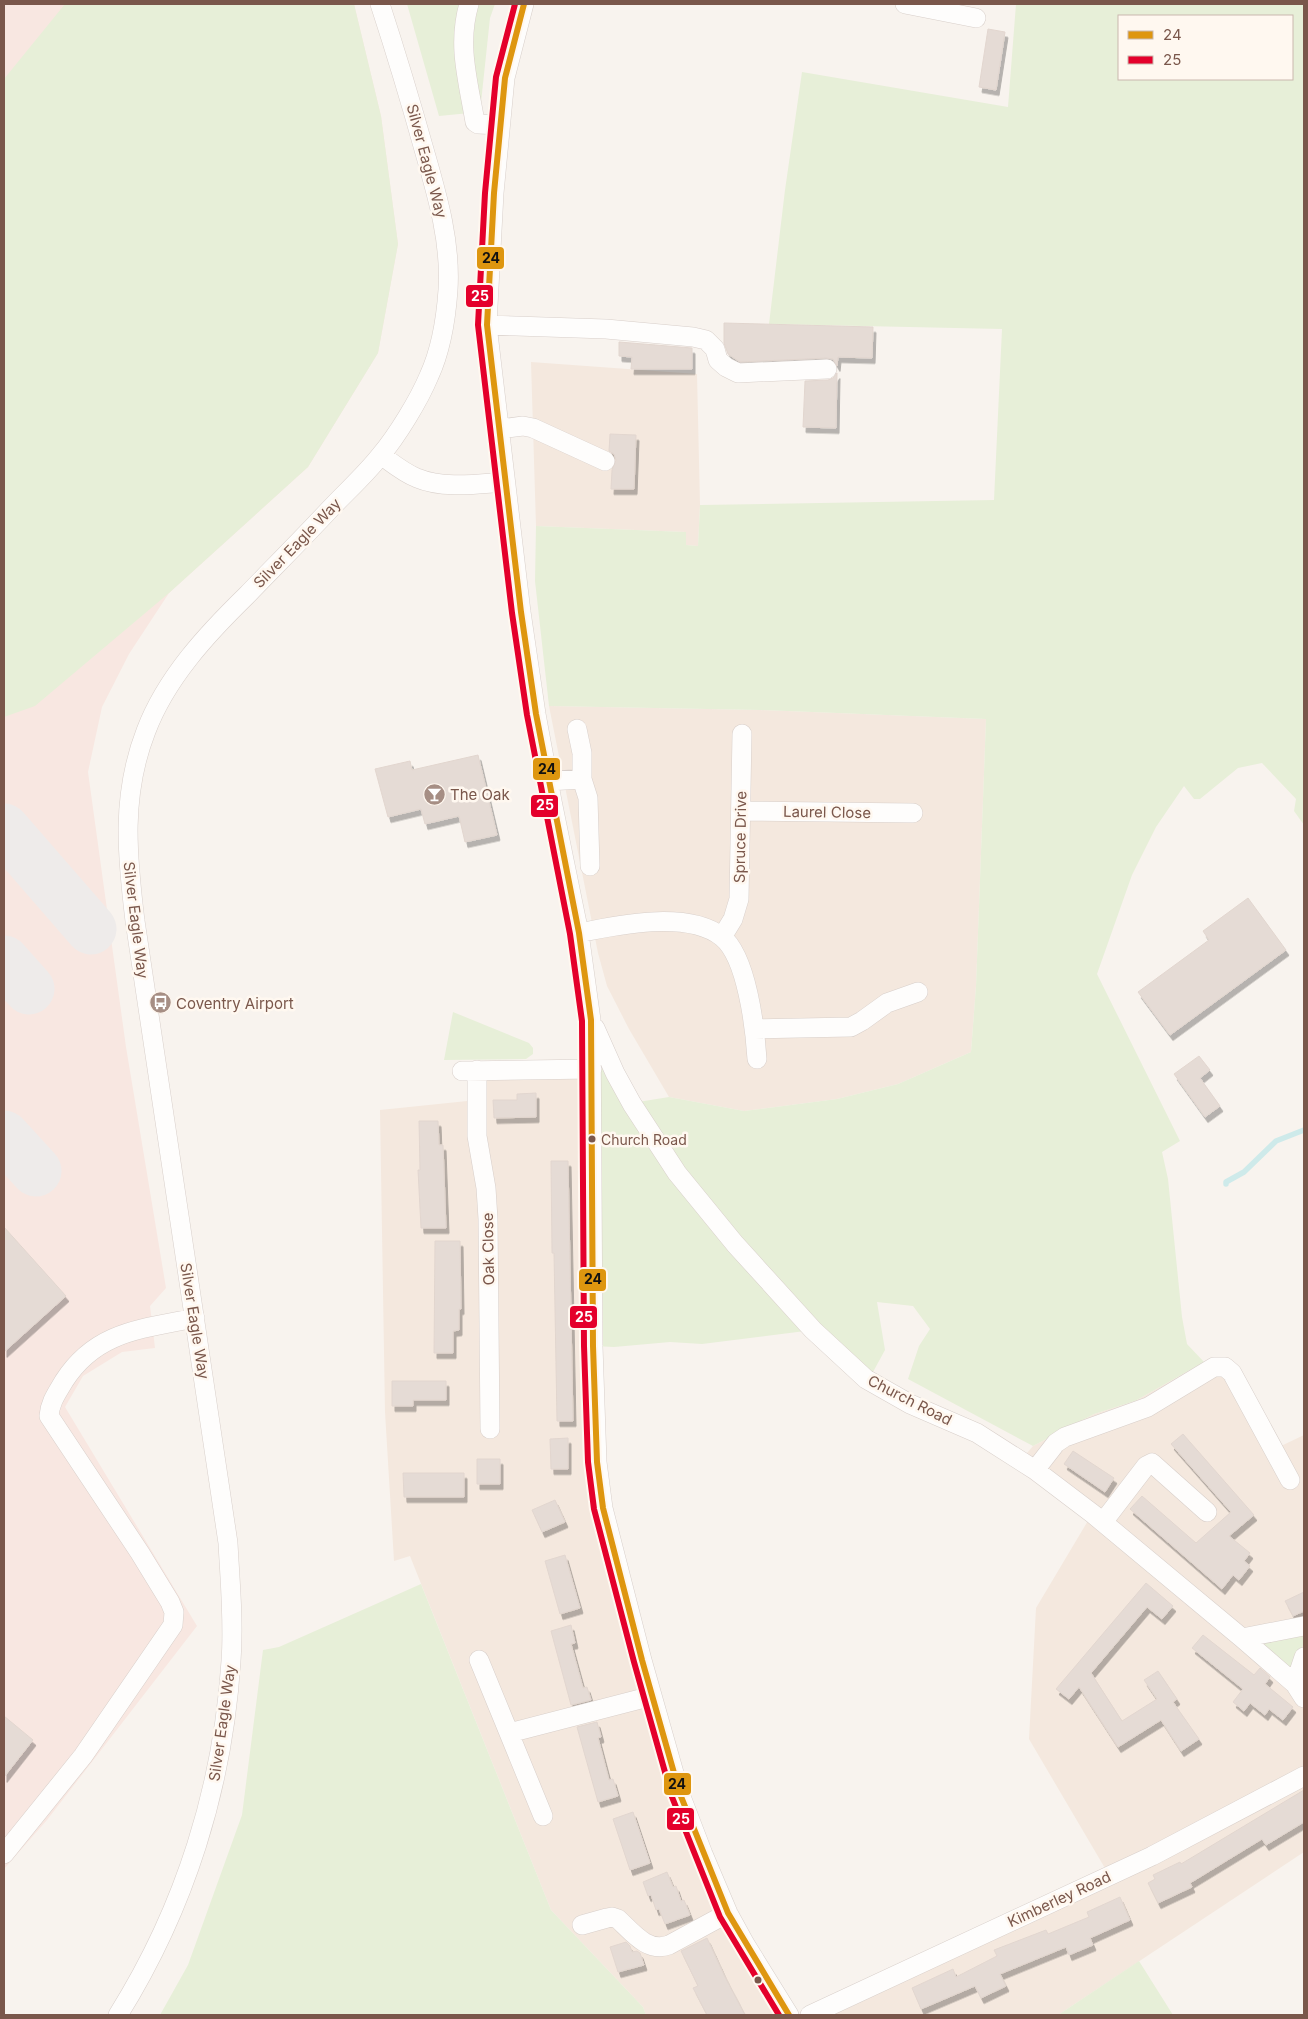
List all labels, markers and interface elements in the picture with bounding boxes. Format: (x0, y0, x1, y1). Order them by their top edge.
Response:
legend (1118, 15, 1293, 80)
text: 24 (1163, 25, 1182, 44)
text: 25 (1163, 50, 1181, 69)
street label: Silver Eagle Way (403, 102, 452, 221)
line badge: 24 (476, 246, 505, 270)
text: 24 (482, 249, 500, 266)
line badge: 25 (465, 284, 494, 308)
text: 25 (471, 287, 489, 304)
street label: Silver Eagle Way (249, 494, 345, 592)
line badge: 24 (532, 757, 561, 781)
text: 24 (538, 760, 556, 777)
bar icon: The Oak (422, 782, 446, 806)
place label: The Oak (450, 785, 510, 804)
street label: Spruce Drive (730, 791, 750, 883)
line badge: 25 (530, 794, 559, 818)
text: 25 (536, 796, 554, 813)
street label: Laurel Close (783, 802, 871, 822)
street label: Silver Eagle Way (119, 860, 153, 980)
bus stop icon: Coventry Airport (148, 991, 172, 1015)
place label: Coventry Airport (176, 994, 294, 1013)
place label: Church Road (601, 1131, 687, 1148)
marker: Church Road (587, 1134, 597, 1144)
street label: Oak Close (478, 1213, 498, 1285)
street label: Silver Eagle Way (176, 1261, 214, 1381)
line badge: 24 (578, 1268, 607, 1292)
text: 24 (584, 1270, 602, 1287)
line badge: 25 (569, 1305, 598, 1329)
text: 25 (575, 1308, 593, 1325)
street label: Church Road (865, 1371, 955, 1429)
street label: Silver Eagle Way (204, 1663, 240, 1783)
line badge: 24 (663, 1772, 692, 1796)
text: 24 (668, 1775, 686, 1792)
line badge: 25 (666, 1807, 695, 1831)
text: 25 (672, 1810, 690, 1827)
street label: Kimberley Road (1004, 1867, 1114, 1931)
unlabelled marker (753, 1975, 763, 1985)

